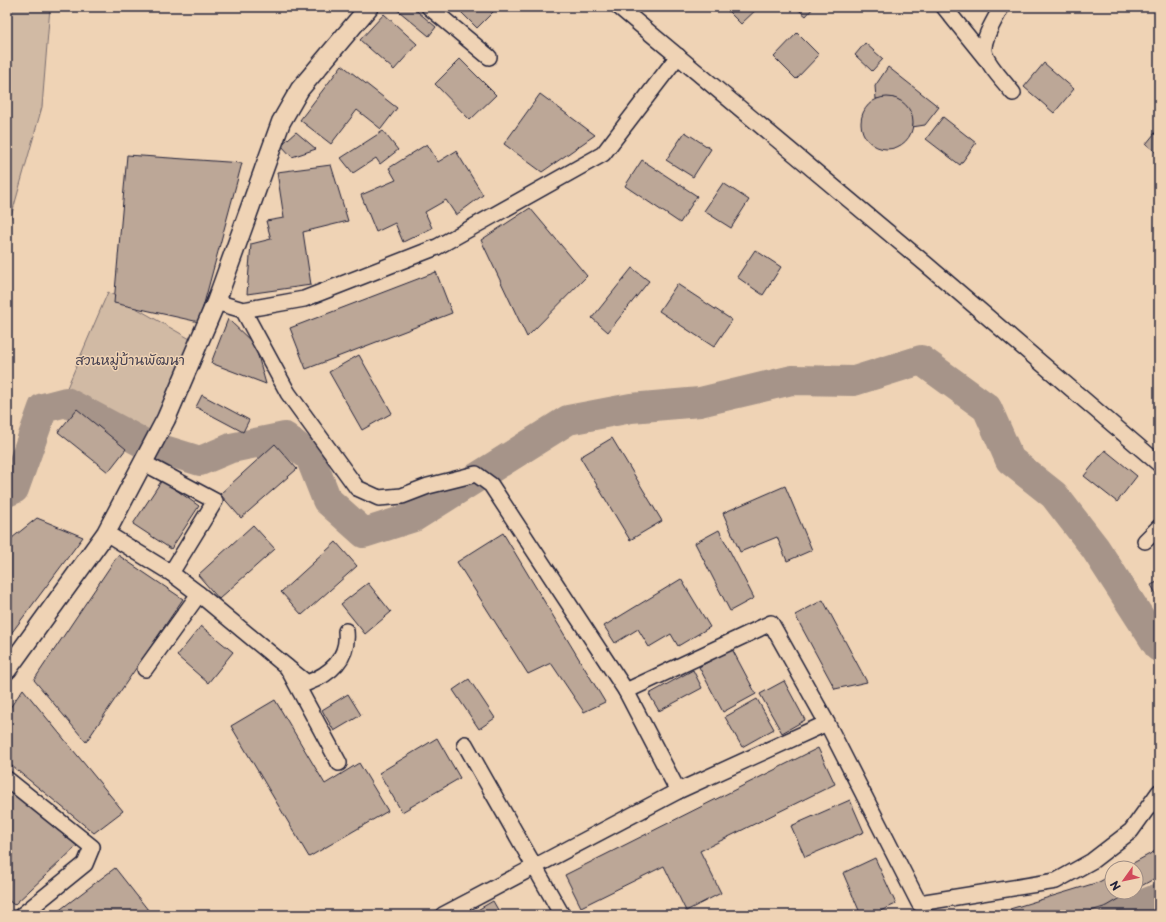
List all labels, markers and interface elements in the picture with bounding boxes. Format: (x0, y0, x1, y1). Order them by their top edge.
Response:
park label: สวนหมู่บ้านพัฒนา (75, 349, 185, 370)
north arrow (1104, 860, 1144, 900)
text: N (1106, 877, 1125, 894)

